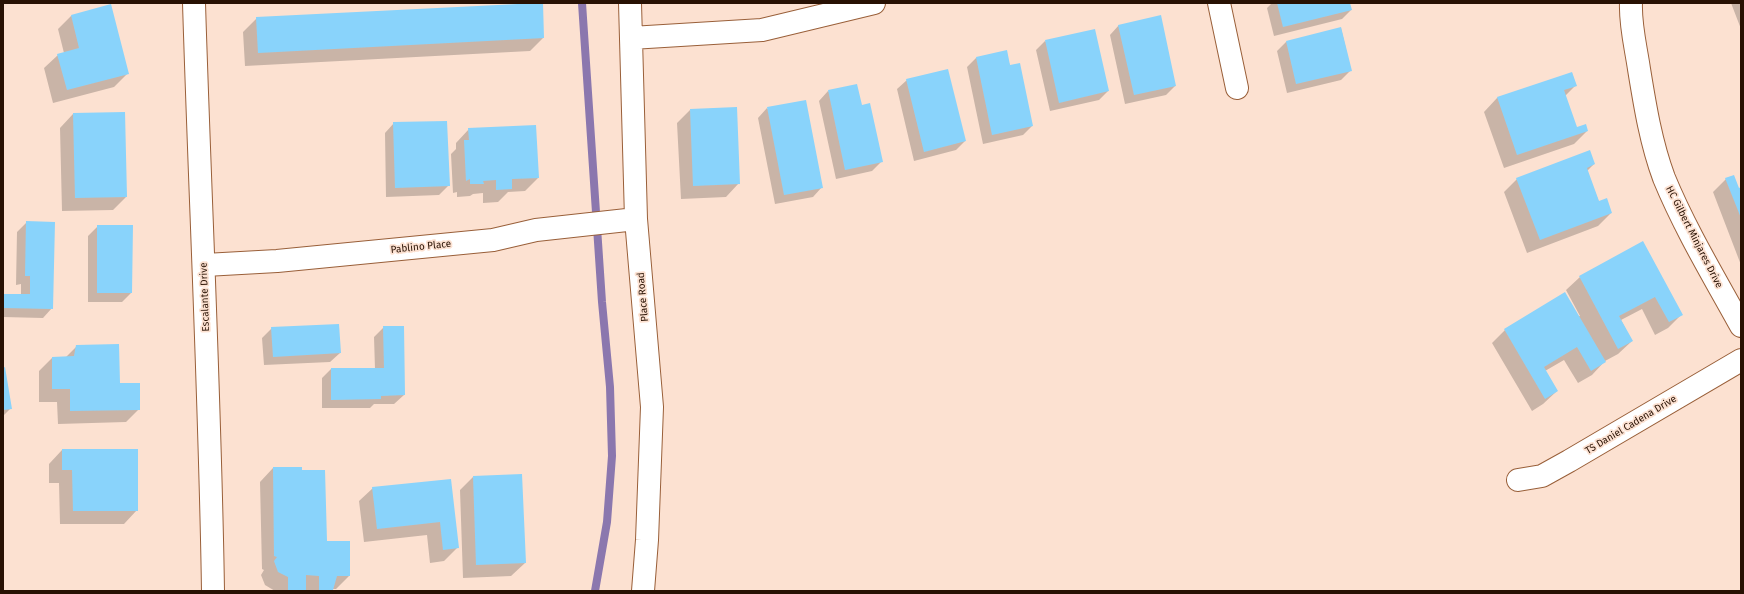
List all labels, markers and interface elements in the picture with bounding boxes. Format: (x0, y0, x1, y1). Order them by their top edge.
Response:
street label: HC Gilbert Minjares Drive (1663, 184, 1725, 290)
street label: Pablino Place (390, 238, 452, 256)
street label: Escalante Drive (198, 262, 212, 332)
street label: Place Road (635, 272, 651, 322)
street label: TS Daniel Cadena Drive (1583, 393, 1679, 457)

